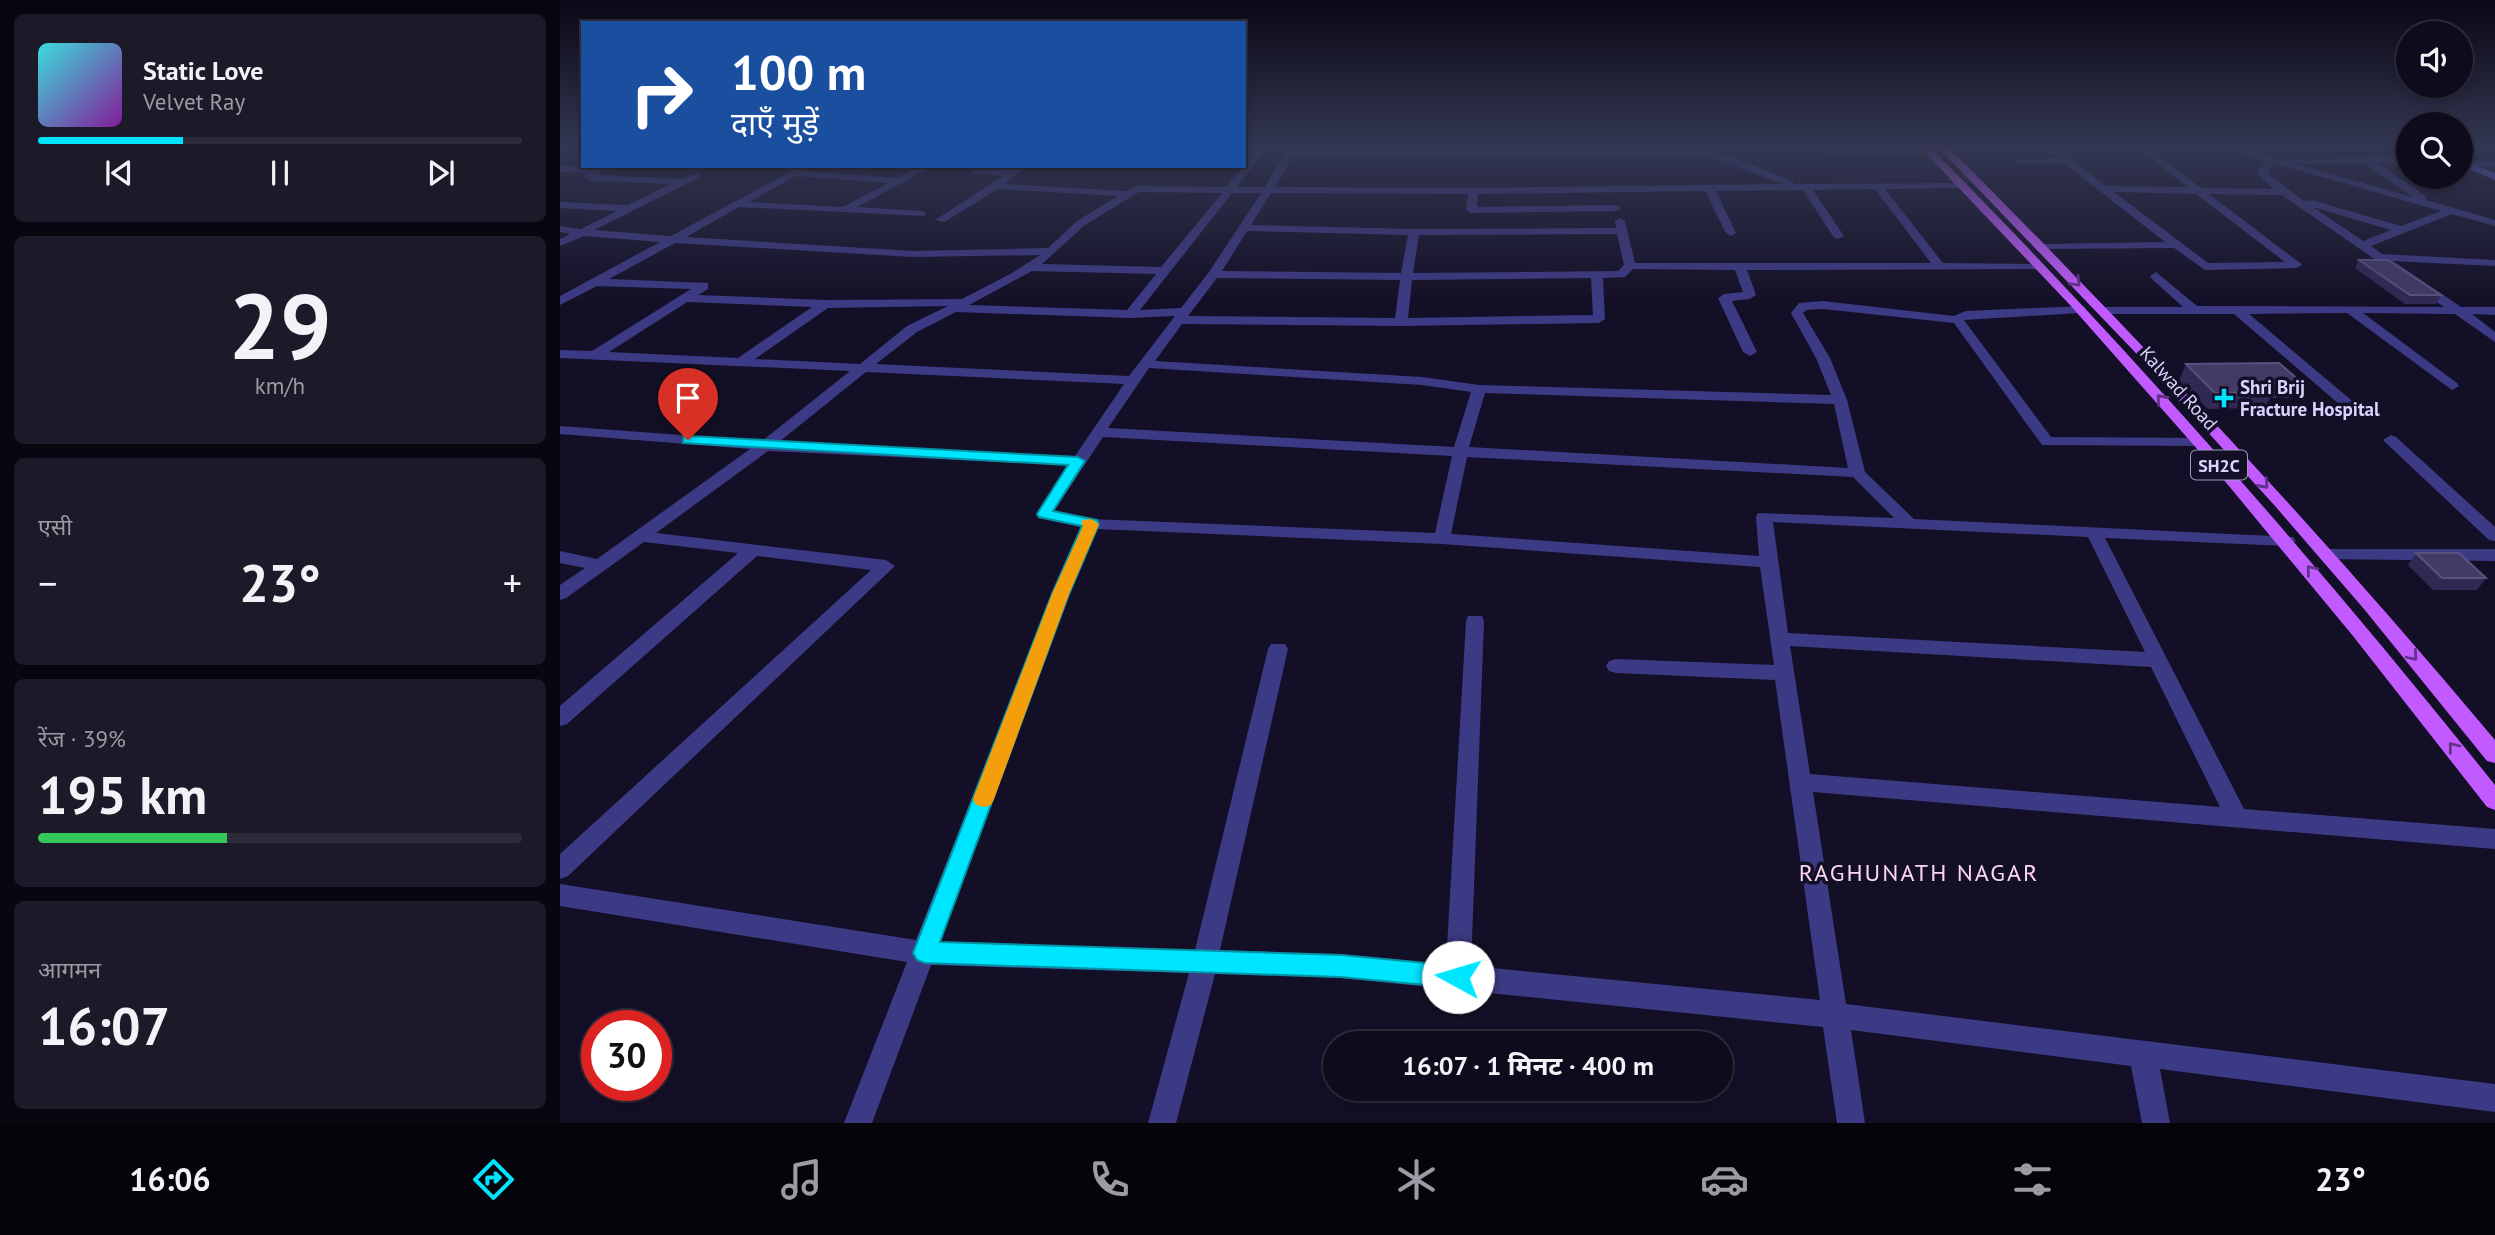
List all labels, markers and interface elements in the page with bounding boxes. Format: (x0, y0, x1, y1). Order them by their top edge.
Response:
map controls (2396, 21, 2473, 189)
button: sound (2396, 21, 2473, 98)
text: 100 m (731, 40, 866, 104)
icon: right (616, 49, 707, 140)
text: Static Love (143, 54, 264, 87)
text: Velvet Ray (143, 87, 245, 116)
text: दाएँ मुड़ें (731, 102, 819, 144)
button: search (2396, 112, 2473, 189)
icon: previous (100, 154, 138, 192)
icon: pause (261, 154, 299, 192)
icon: next (422, 154, 460, 192)
text: 29 (228, 266, 332, 384)
one-way arrow (2067, 273, 2080, 286)
street label: Kalwad Road (2135, 341, 2223, 435)
pin (658, 368, 718, 440)
text: km/h (255, 371, 305, 400)
place label: Shri Brij Fracture Hospital (2240, 375, 2380, 421)
icon: arrive (669, 379, 707, 417)
marker: Shri Brij Fracture Hospital (2214, 388, 2234, 408)
one-way arrow (2157, 394, 2169, 407)
road number: SH2C (2191, 450, 2247, 480)
one-way arrow (2256, 476, 2269, 489)
text: एसी (38, 512, 72, 541)
text: 23° (239, 549, 321, 616)
text: − (38, 558, 57, 607)
text: + (503, 558, 522, 607)
one-way arrow (2306, 565, 2319, 577)
one-way arrow (2405, 647, 2417, 660)
text: रेंज · 39% (38, 724, 126, 753)
one-way arrow (2449, 742, 2462, 755)
text: 195 km (38, 761, 207, 828)
district label: RAGHUNATH NAGAR (1799, 857, 2039, 888)
position arrow (1421, 940, 1495, 1014)
text: आगमन (38, 955, 101, 984)
text: 16:07 (38, 992, 170, 1059)
speed limit sign: 30 (581, 1010, 672, 1101)
text: 16:07 · 1 मिनट · 400 m (1402, 1049, 1654, 1082)
icon: directions (469, 1155, 518, 1204)
icon: music (777, 1155, 826, 1204)
icon: phone (1085, 1155, 1134, 1204)
icon: climate (1392, 1155, 1441, 1204)
icon: car (1700, 1155, 1749, 1204)
icon: filters (2008, 1155, 2057, 1204)
text: 16:06 (129, 1158, 211, 1200)
text: 23° (2315, 1158, 2366, 1200)

